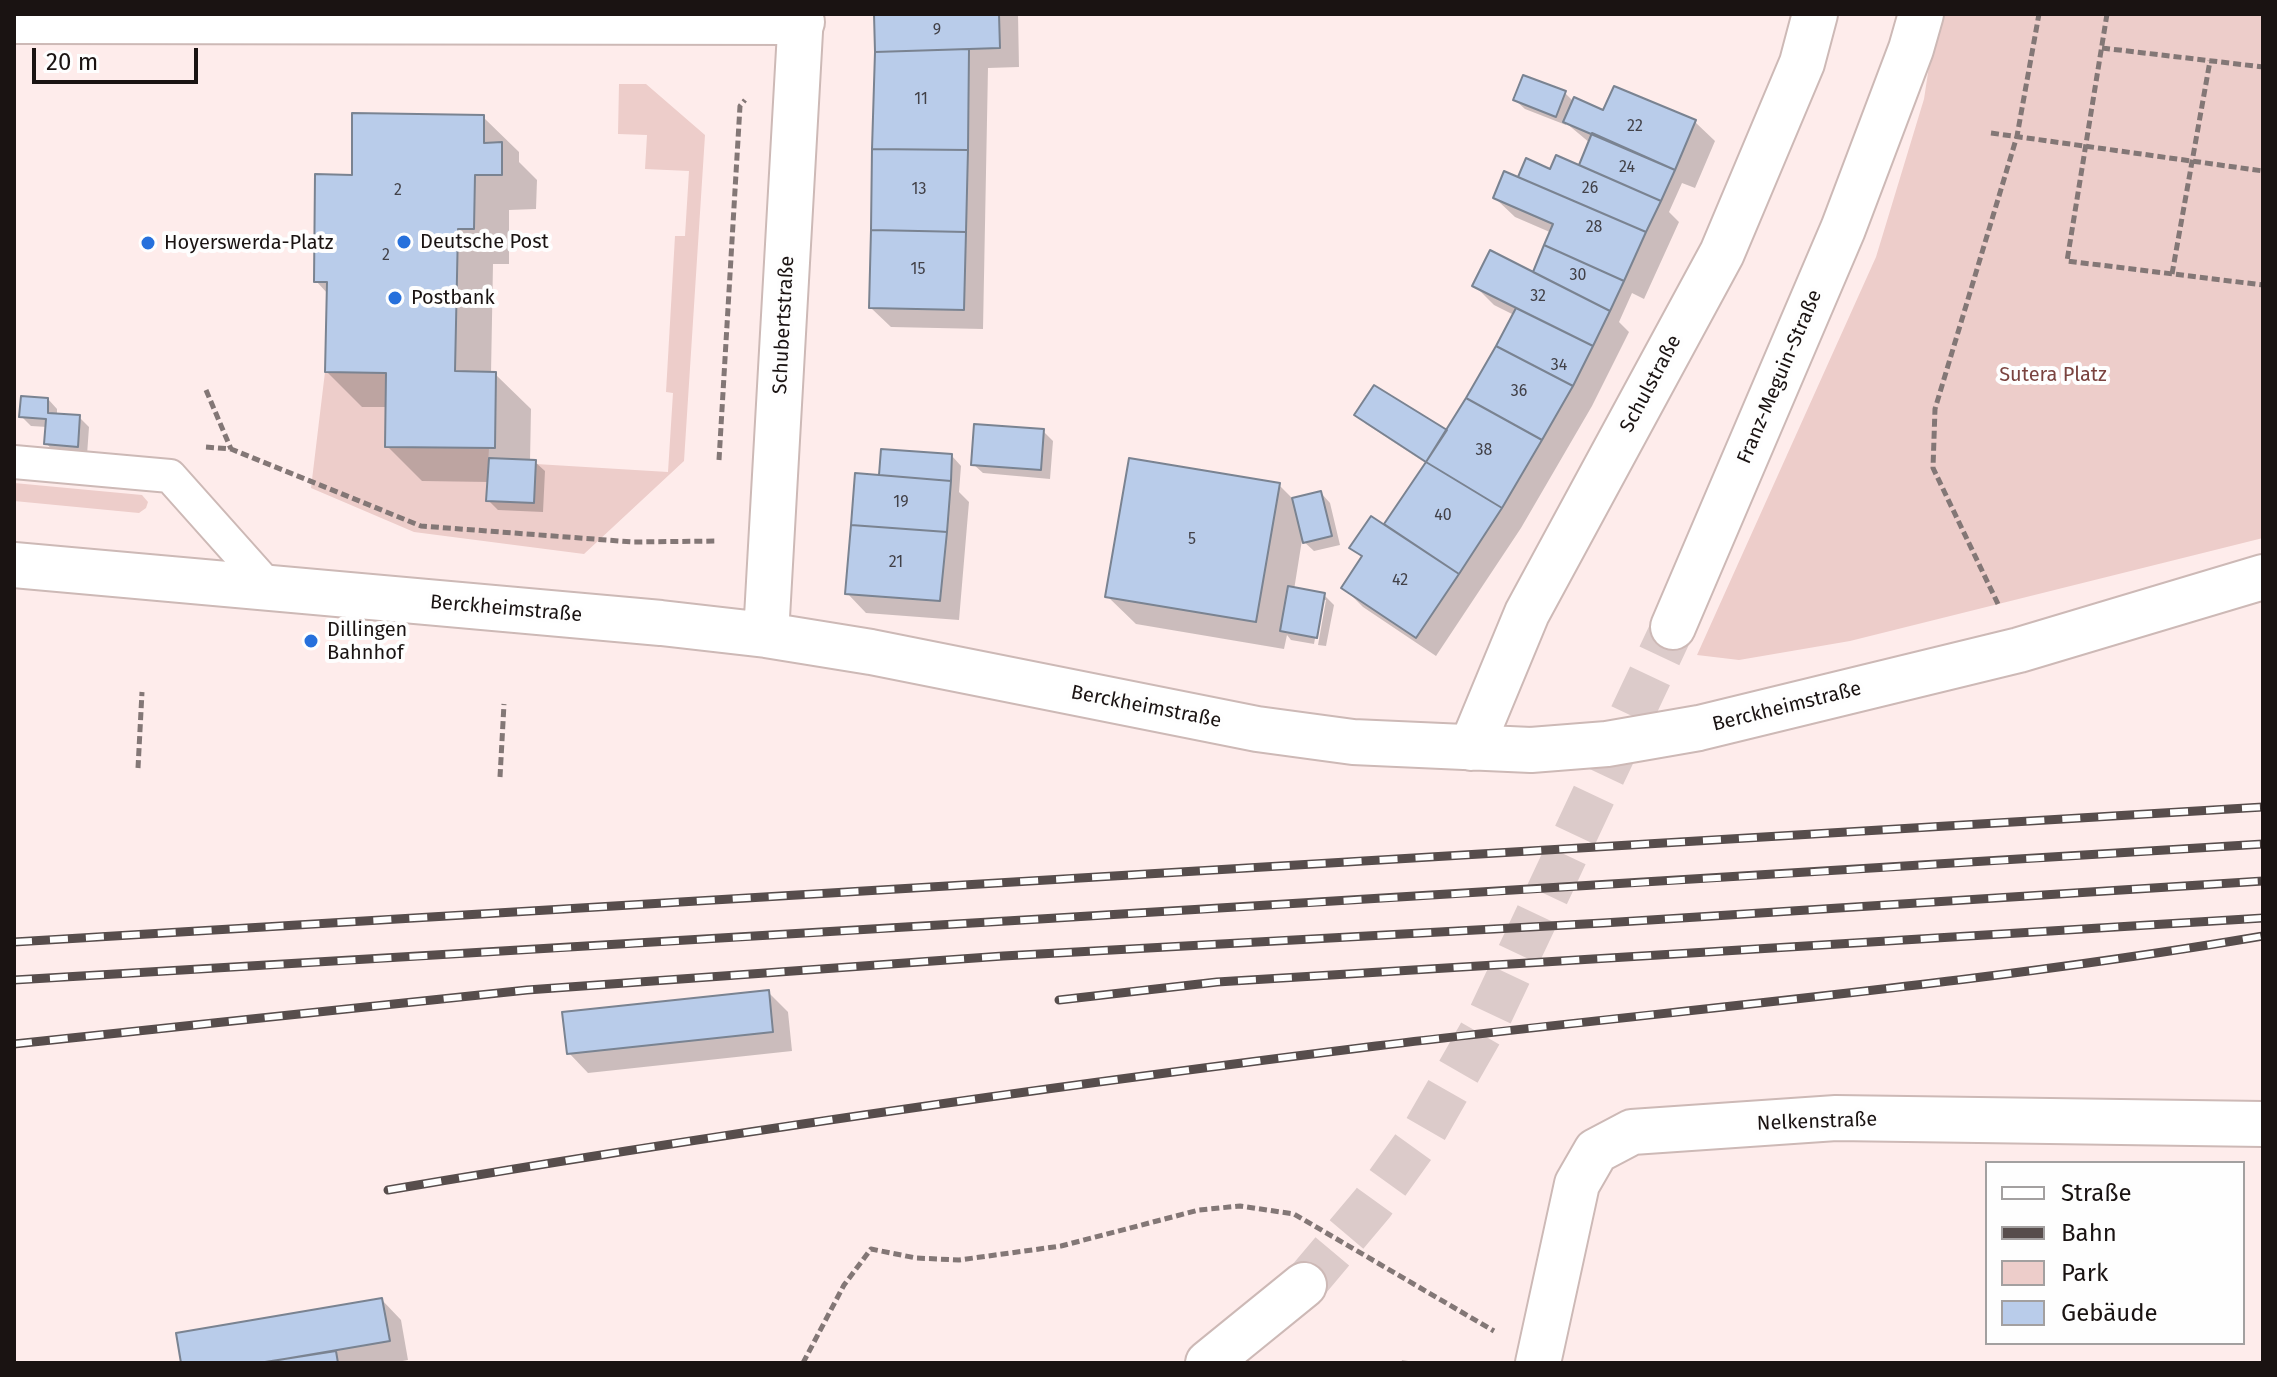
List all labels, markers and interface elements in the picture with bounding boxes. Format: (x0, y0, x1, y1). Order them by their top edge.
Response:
house number: 9 (933, 21, 941, 41)
scale bar (36, 32, 202, 82)
text: 20 m (46, 48, 98, 76)
house number: 11 (914, 90, 928, 110)
house number: 22 (1627, 117, 1643, 137)
house number: 24 (1619, 158, 1635, 178)
house number: 26 (1582, 179, 1598, 199)
house number: 13 (912, 180, 926, 200)
house number: 2 (394, 181, 402, 201)
house number: 28 (1586, 218, 1602, 238)
place label: Deutsche Post (420, 230, 549, 254)
place label: Hoyerswerda-Platz (164, 231, 334, 255)
marker: Deutsche Post (395, 233, 413, 251)
marker: Hoyerswerda-Platz (139, 234, 157, 252)
house number: 2 (382, 246, 390, 266)
street label: Schubertstraße (768, 255, 800, 395)
house number: 15 (911, 260, 925, 280)
house number: 30 (1570, 266, 1586, 286)
place label: Postbank (411, 286, 495, 310)
street label: Franz-Meguin-Straße (1733, 286, 1827, 468)
house number: 32 (1530, 287, 1546, 307)
marker: Postbank (386, 289, 404, 307)
street label: Schulstraße (1615, 331, 1687, 437)
house number: 34 (1551, 356, 1567, 376)
park label: Sutera Platz (1999, 363, 2107, 387)
house number: 36 (1511, 382, 1527, 402)
house number: 38 (1476, 441, 1492, 461)
house number: 19 (893, 493, 909, 513)
house number: 40 (1434, 506, 1452, 526)
house number: 5 (1188, 530, 1196, 550)
house number: 21 (889, 553, 903, 573)
house number: 42 (1392, 571, 1408, 591)
street label: Berckheimstraße (429, 590, 583, 628)
place label: Dillingen Bahnhof (327, 618, 407, 665)
marker: Dillingen Bahnhof (302, 632, 320, 650)
street label: Berckheimstraße (1710, 677, 1864, 737)
street label: Berckheimstraße (1069, 681, 1223, 733)
street label: Nelkenstraße (1756, 1108, 1878, 1136)
legend (1985, 1161, 2245, 1345)
text: Straße (2061, 1179, 2132, 1207)
text: Bahn (2061, 1219, 2117, 1247)
text: Park (2061, 1259, 2108, 1287)
text: Gebäude (2061, 1299, 2158, 1327)

